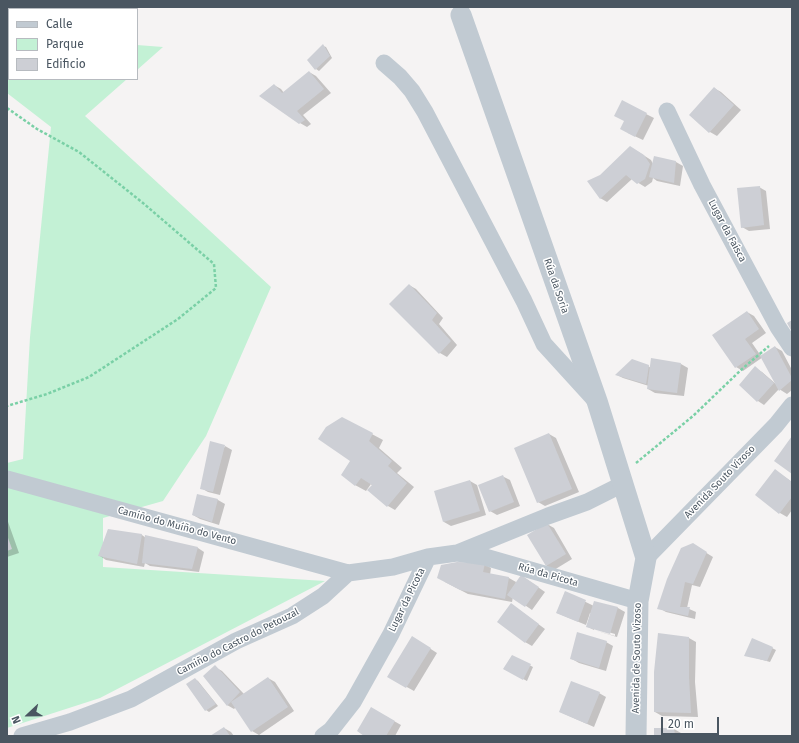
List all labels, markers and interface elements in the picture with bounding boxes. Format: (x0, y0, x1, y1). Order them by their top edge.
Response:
legend (8, 8, 138, 80)
text: Calle (46, 17, 73, 31)
text: Parque (46, 37, 84, 51)
text: Edificio (46, 57, 86, 71)
street label: Lugar da Faísca (705, 198, 749, 264)
street label: Rúa da Soria (541, 257, 571, 315)
street label: Avenida Souto Vizoso (682, 443, 758, 521)
street label: Camiño do Muíño do Vento (116, 504, 238, 548)
street label: Rúa da Picota (517, 561, 579, 589)
street label: Lugar da Picota (386, 566, 428, 634)
street label: Avenida de Souto Vizoso (630, 602, 644, 714)
street label: Camiño do Castro do Petouzal (175, 606, 301, 678)
north arrow (8, 695, 48, 735)
scale bar (663, 709, 721, 735)
text: N (9, 714, 24, 726)
text: 20 m (668, 717, 694, 731)

